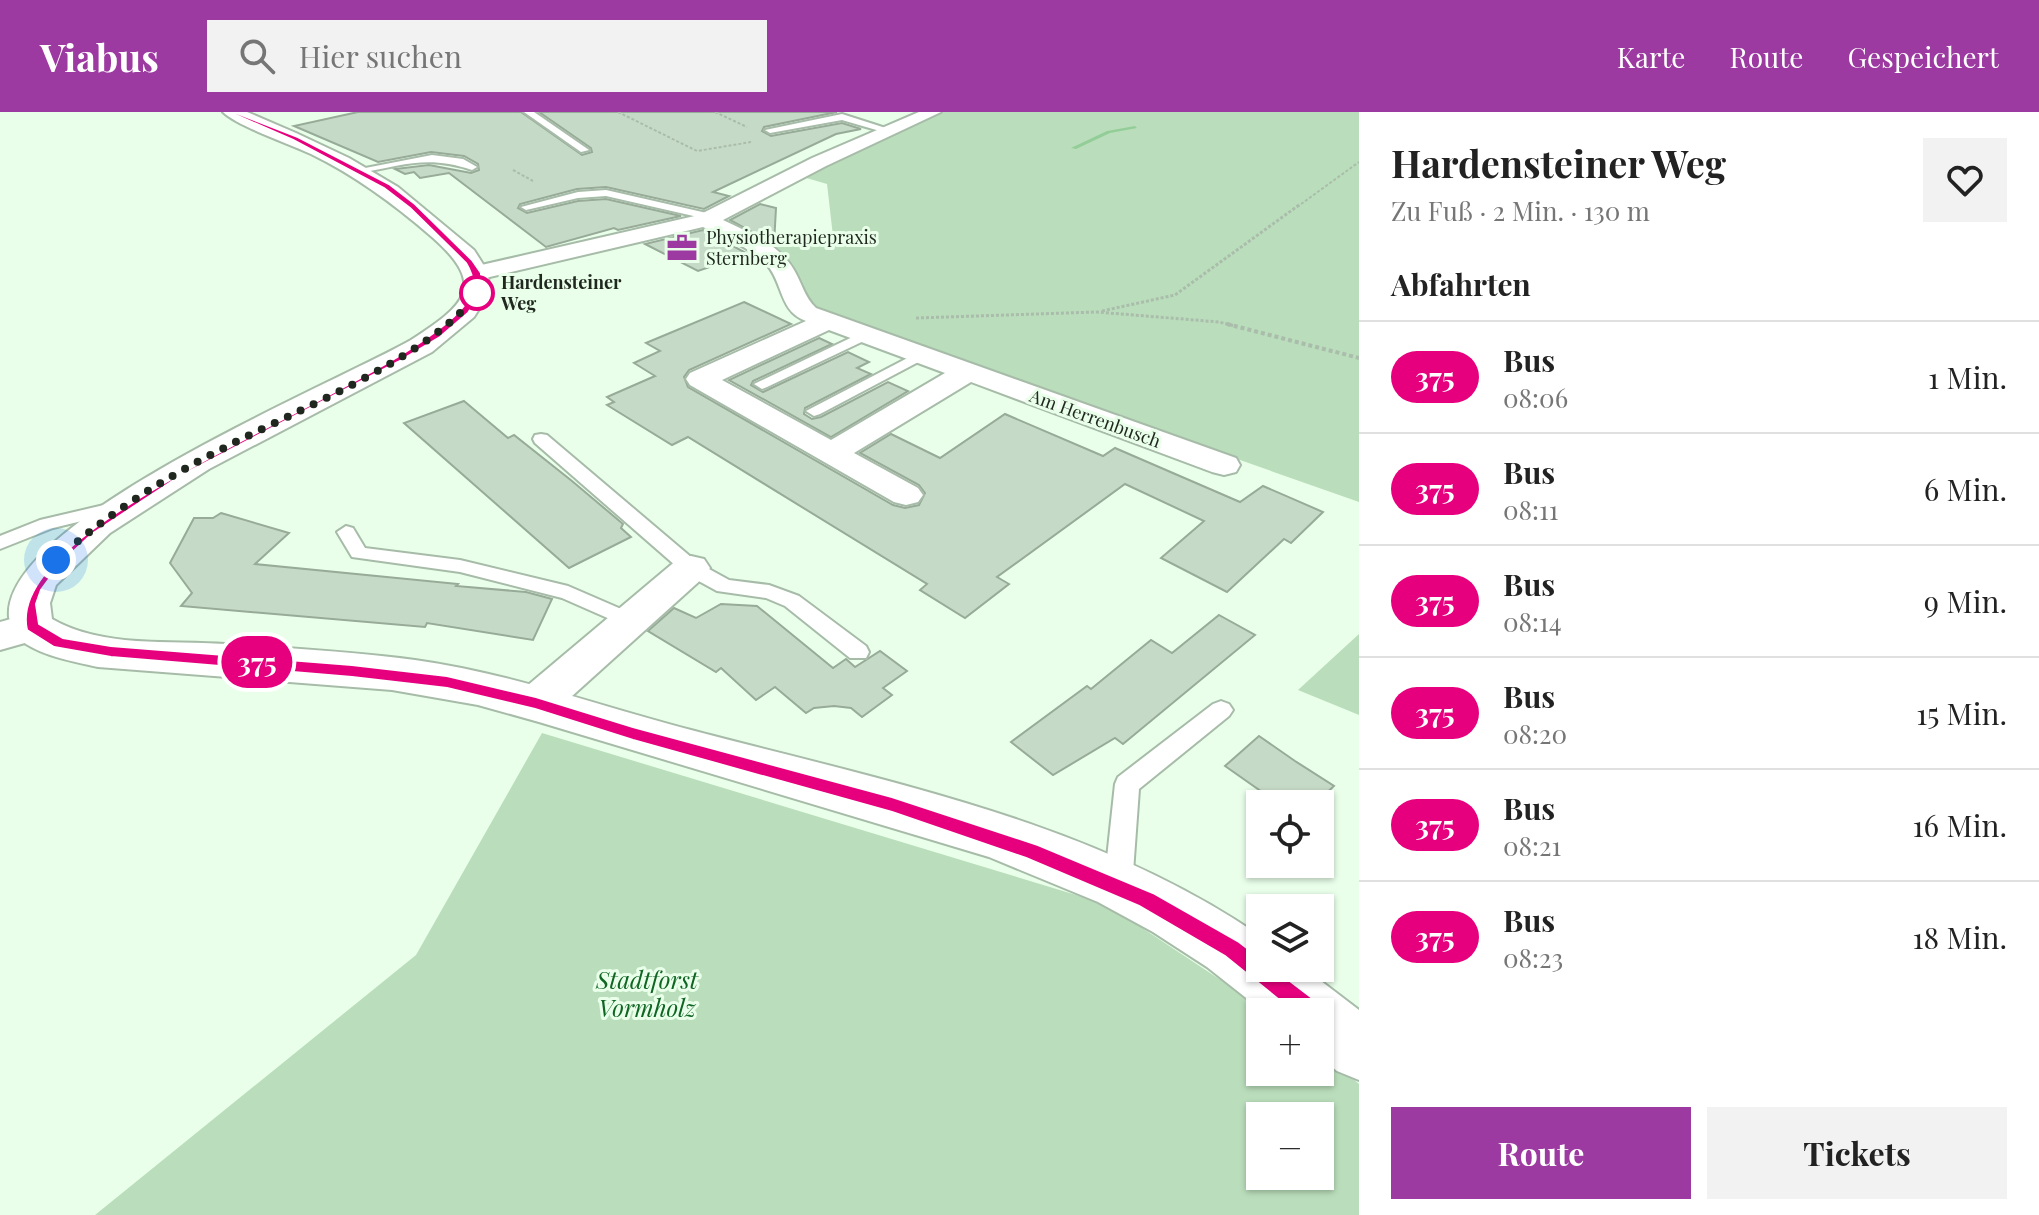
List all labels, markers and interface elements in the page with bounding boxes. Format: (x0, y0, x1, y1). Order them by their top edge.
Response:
search box (207, 20, 767, 92)
text: Viabus (40, 31, 159, 82)
icon: search (235, 34, 279, 78)
text: Hier suchen (299, 36, 462, 76)
text: Karte (1617, 38, 1686, 75)
text: Route (1730, 38, 1803, 75)
text: Gespeichert (1847, 38, 1999, 75)
text: Hardensteiner Weg (1391, 137, 1726, 188)
button: heart (1923, 138, 2007, 222)
text: Zu Fuß · 2 Min. · 130 m (1391, 193, 1650, 228)
place label: Physiotherapiepraxis Sternberg (706, 225, 877, 270)
office icon: Physiotherapiepraxis Sternberg (665, 231, 699, 265)
text: Abfahrten (1391, 264, 1531, 304)
place label: Hardensteiner Weg (500, 270, 622, 315)
marker: Hardensteiner Weg (460, 276, 494, 310)
text: Bus (1503, 340, 1555, 380)
text: 1 Min. (1928, 357, 2007, 397)
text: 375 (1415, 358, 1455, 395)
text: 08:06 (1503, 380, 1568, 415)
street label: Am Herrenbusch (1026, 383, 1165, 453)
text: Bus (1503, 452, 1555, 492)
text: 6 Min. (1924, 469, 2007, 509)
text: 375 (1415, 470, 1455, 507)
text: 08:11 (1503, 492, 1558, 527)
your location (36, 540, 76, 580)
text: Bus (1503, 564, 1555, 604)
text: 9 Min. (1924, 581, 2007, 621)
text: 375 (1415, 582, 1455, 619)
text: 08:14 (1503, 604, 1562, 639)
line badge: 375 (211, 636, 303, 688)
text: 375 (237, 643, 277, 680)
text: Bus (1503, 676, 1555, 716)
text: 15 Min. (1916, 693, 2007, 733)
text: 375 (1415, 694, 1455, 731)
text: 08:20 (1503, 716, 1567, 751)
text: Bus (1503, 788, 1555, 828)
map controls (1246, 790, 1334, 1190)
button: locate (1246, 790, 1334, 878)
text: 16 Min. (1913, 805, 2007, 845)
text: 375 (1415, 806, 1455, 843)
text: 08:21 (1503, 828, 1561, 863)
button: layers (1246, 894, 1334, 982)
text: Bus (1503, 900, 1555, 940)
text: 18 Min. (1912, 917, 2007, 957)
text: 375 (1415, 918, 1455, 955)
text: 08:23 (1503, 940, 1563, 975)
park label: Stadtforst Vormholz (595, 963, 699, 1023)
button: + (1246, 998, 1334, 1086)
button: − (1246, 1102, 1334, 1190)
button: Route (1391, 1107, 1691, 1199)
button: Tickets (1707, 1107, 2007, 1199)

